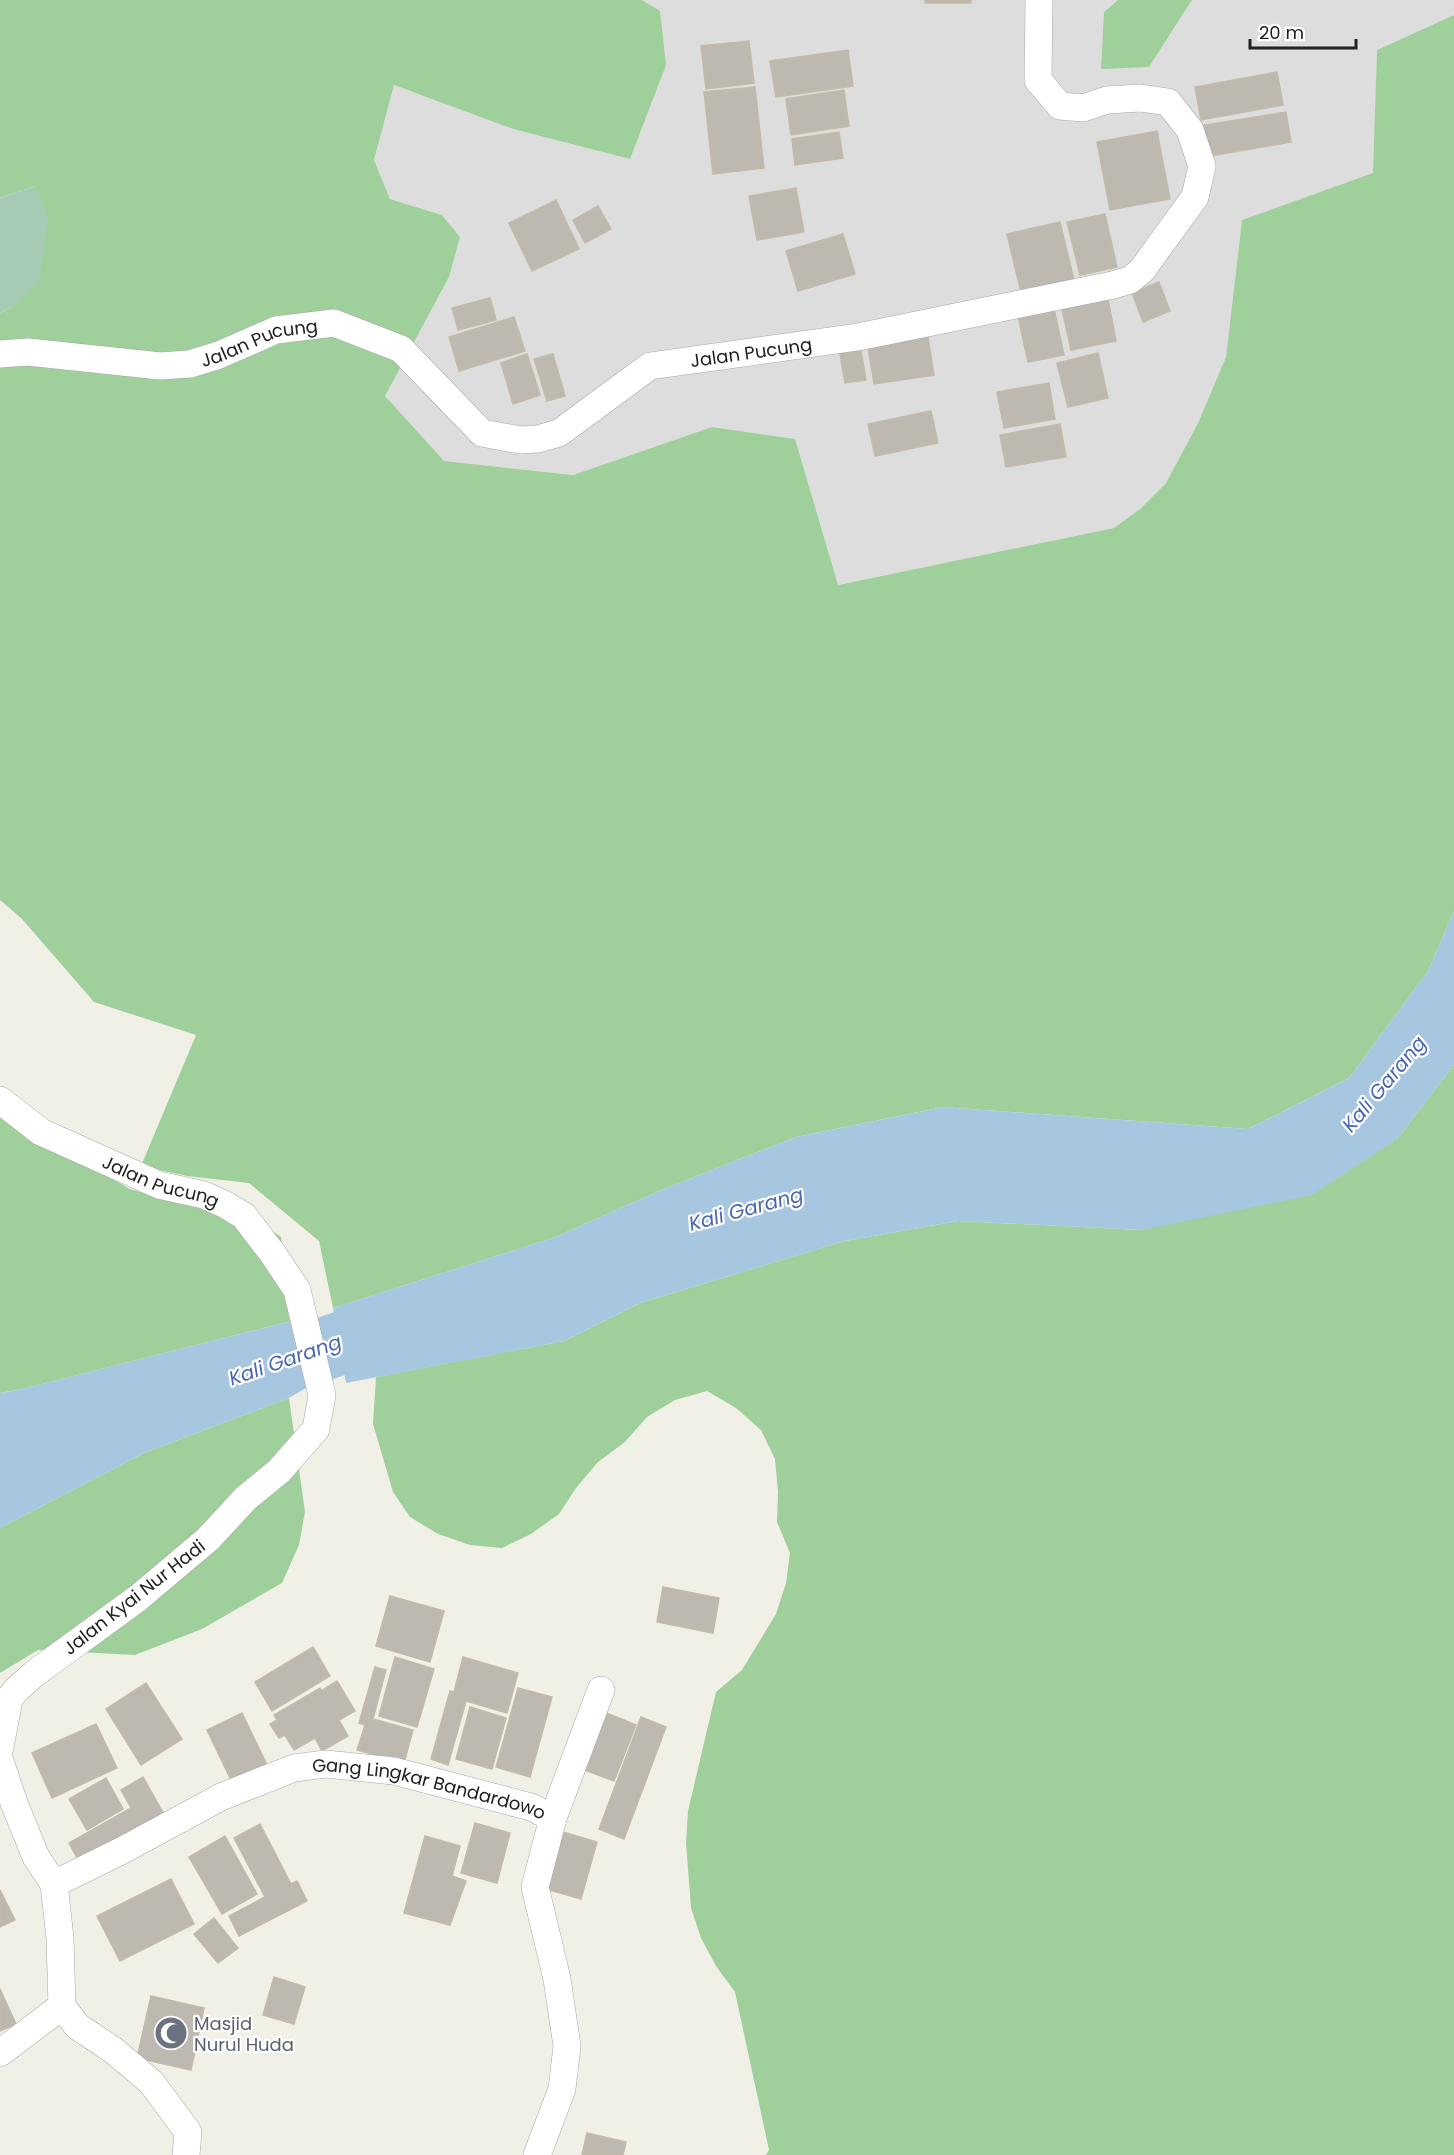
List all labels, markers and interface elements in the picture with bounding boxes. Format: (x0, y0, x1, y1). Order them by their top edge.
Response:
scale bar (1250, 12, 1356, 50)
text: 20 m (1259, 20, 1304, 45)
street label: Jalan Pucung (197, 313, 319, 372)
street label: Jalan Pucung (689, 331, 814, 373)
water label: Kali Garang (1335, 1030, 1433, 1138)
street label: Jalan Pucung (98, 1149, 224, 1213)
water label: Kali Garang (686, 1180, 806, 1238)
water label: Kali Garang (225, 1328, 345, 1392)
street label: Jalan Kyai Nur Hadi (58, 1534, 210, 1660)
street label: Gang Lingkar Bandardowo (311, 1752, 551, 1825)
place label: Masjid Nurul Huda (194, 2011, 294, 2057)
mosque icon: Masjid Nurul Huda (153, 2015, 189, 2051)

